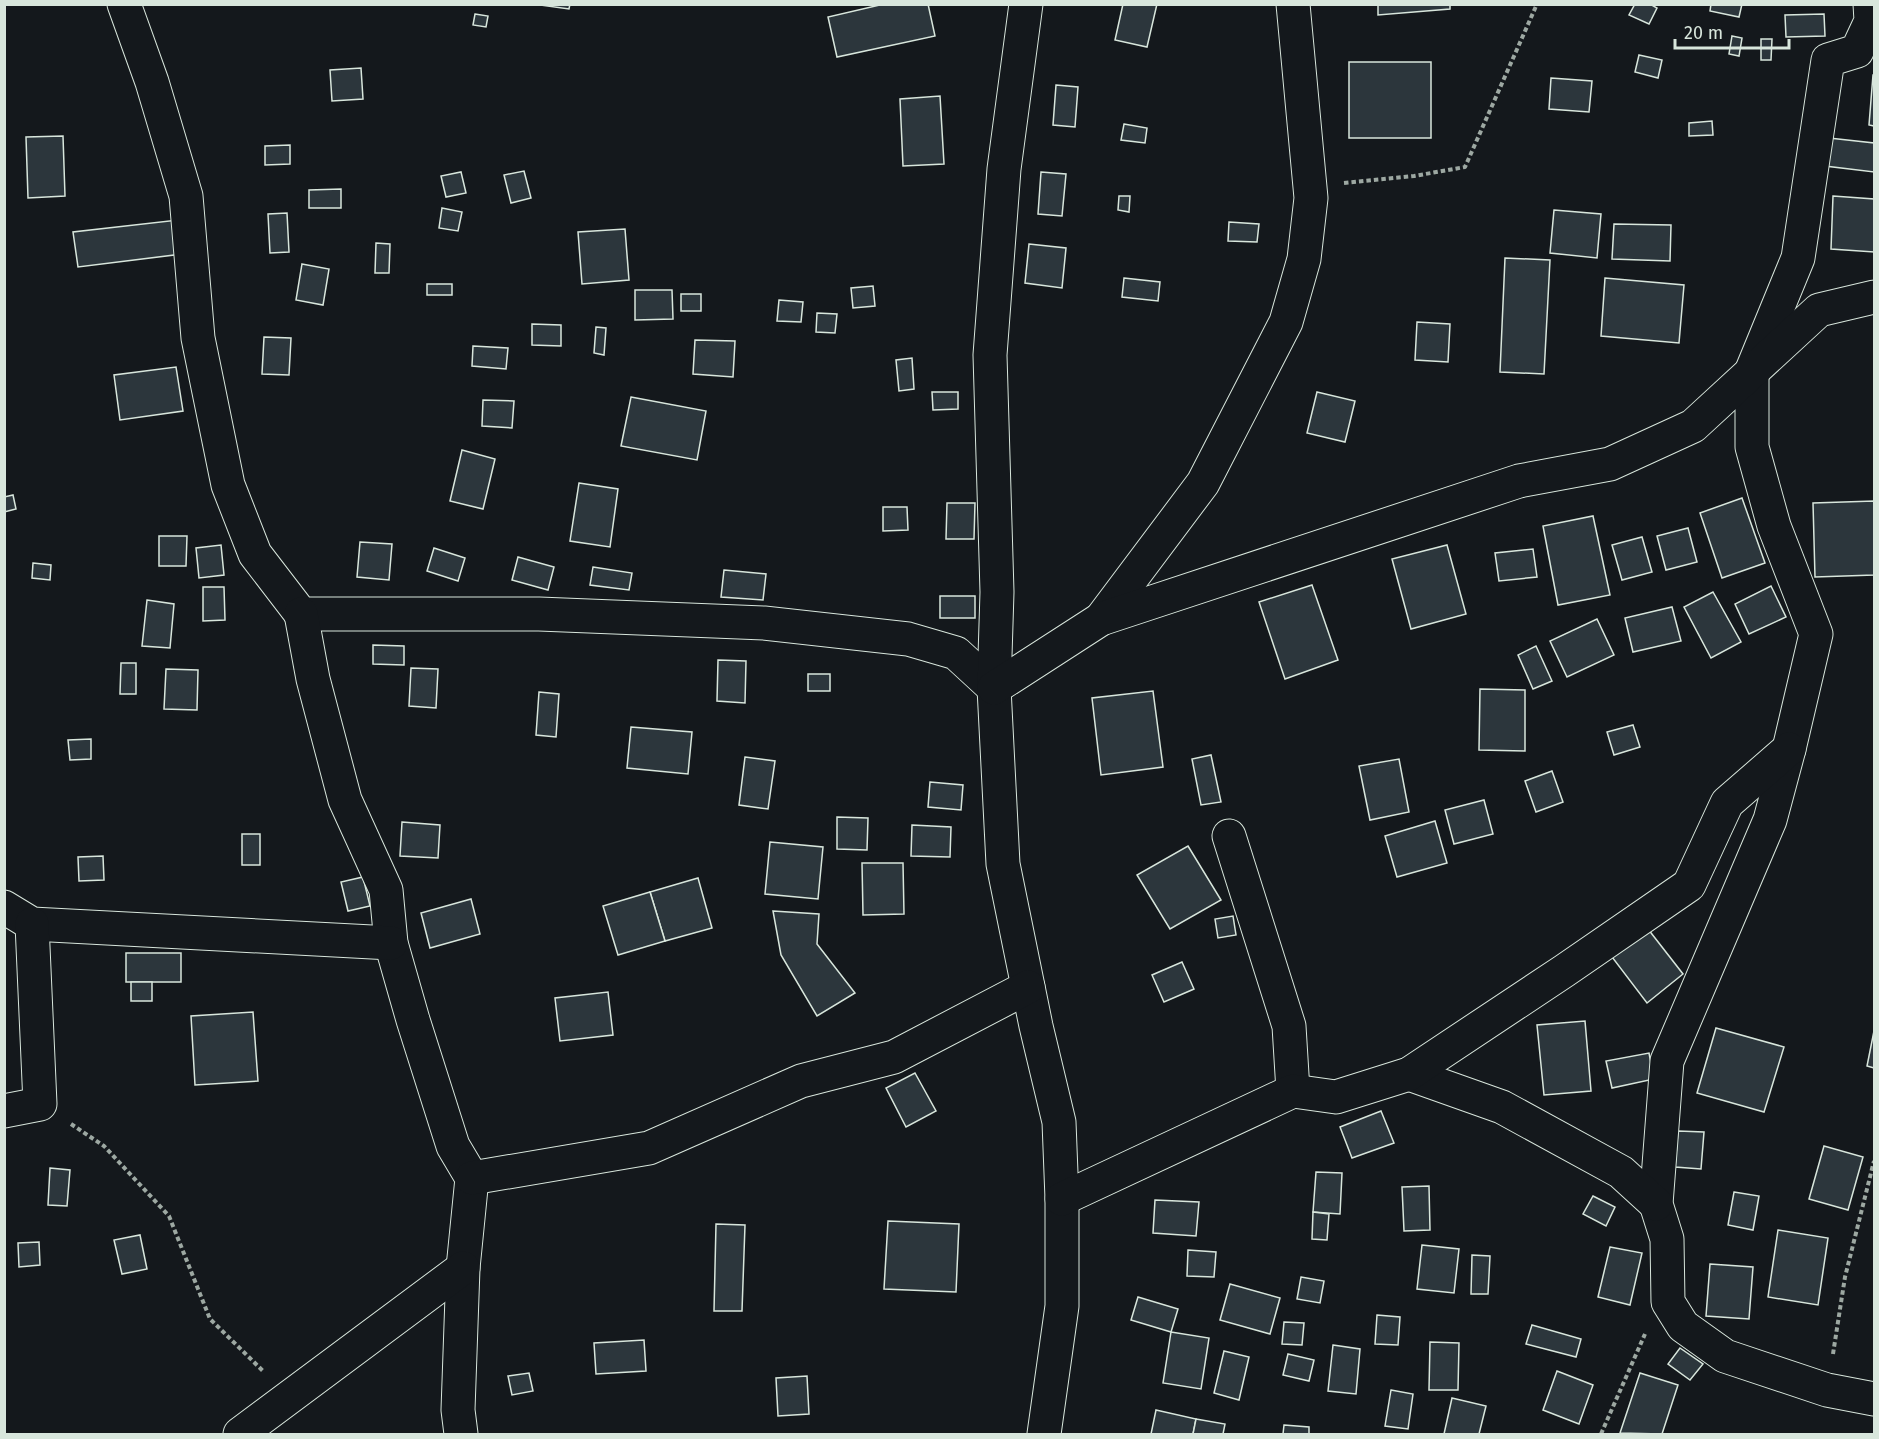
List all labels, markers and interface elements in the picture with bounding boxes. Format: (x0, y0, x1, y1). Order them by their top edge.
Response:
scale bar (1675, 12, 1789, 50)
text: 20 m (1684, 22, 1723, 44)

